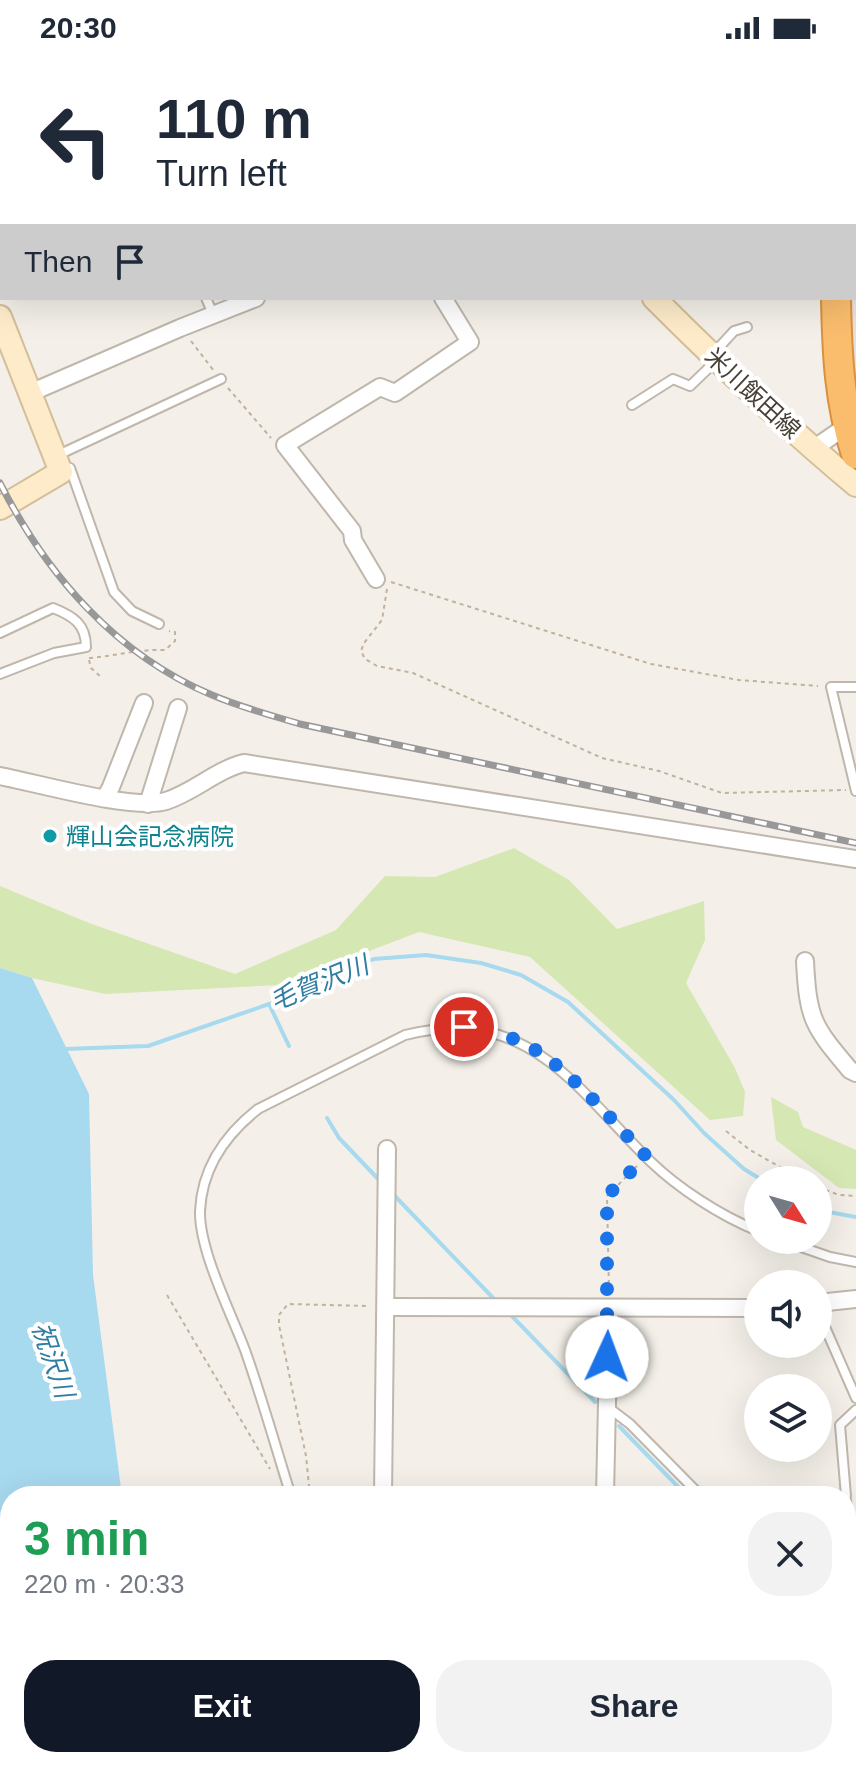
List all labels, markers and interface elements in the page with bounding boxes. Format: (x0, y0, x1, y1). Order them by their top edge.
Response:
text: 20:30 (40, 11, 117, 44)
text: 110 m (156, 87, 312, 150)
icon: left (24, 88, 128, 192)
text: Turn left (156, 153, 287, 194)
icon: arrive (108, 240, 152, 284)
text: Then (24, 245, 92, 278)
street label: 米川飯田線 (700, 342, 806, 444)
place label: 輝山会記念病院 (66, 823, 234, 850)
marker: 輝山会記念病院 (41, 827, 59, 845)
water label: 毛賀沢川 (265, 948, 376, 1016)
pin (430, 993, 498, 1061)
icon: arrive (442, 1005, 486, 1049)
north arrow (744, 1166, 832, 1254)
map controls (744, 1166, 832, 1462)
button: sound (744, 1270, 832, 1358)
position arrow (565, 1315, 649, 1399)
water label: 祝沢川 (26, 1318, 81, 1405)
button: layers (744, 1374, 832, 1462)
text: 3 min (24, 1512, 149, 1565)
button: close (748, 1512, 832, 1596)
text: 220 m · 20:33 (24, 1569, 184, 1599)
button: Exit (24, 1660, 420, 1752)
button: Share (436, 1660, 832, 1752)

